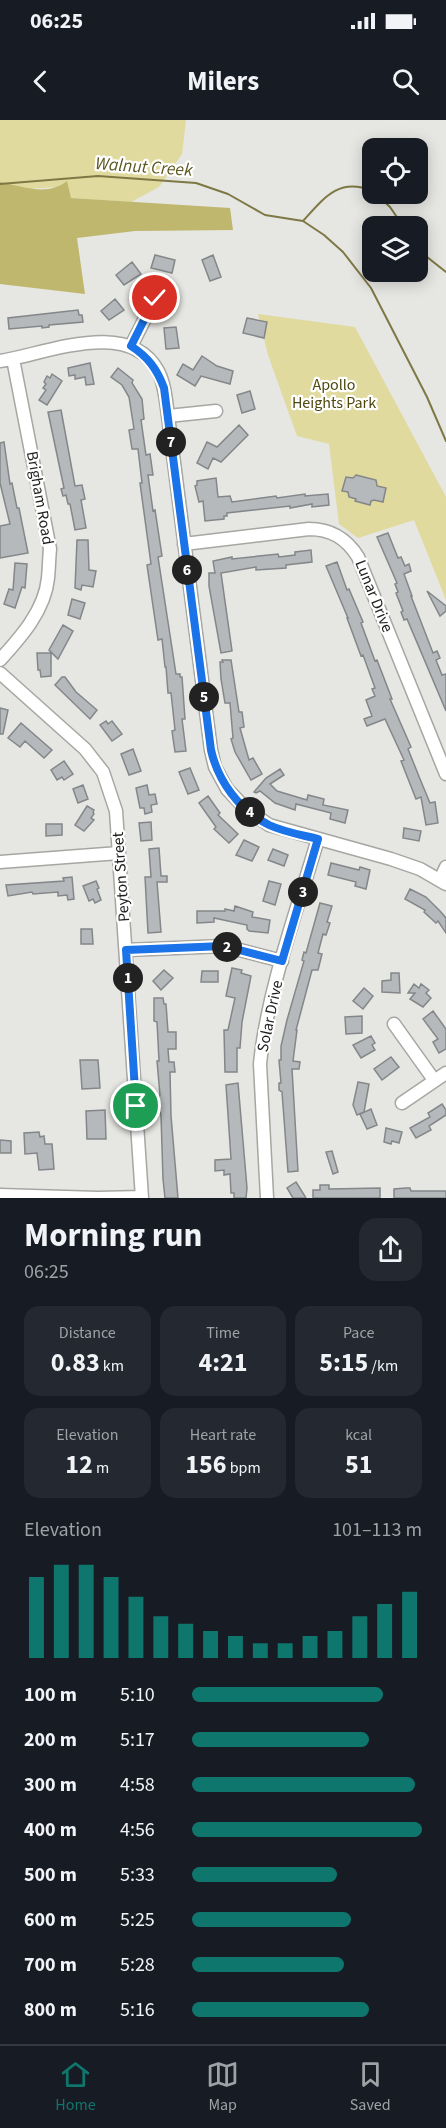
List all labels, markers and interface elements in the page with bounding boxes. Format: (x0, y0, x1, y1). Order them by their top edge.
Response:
text: 06:25 (30, 5, 83, 37)
text: Milers (187, 62, 259, 101)
icon: back (24, 65, 57, 98)
icon: search (389, 65, 422, 98)
map controls (362, 138, 428, 282)
button: locate (362, 138, 428, 204)
water label: Walnut Creek (94, 151, 194, 183)
button: layers (362, 216, 428, 282)
pin (129, 272, 180, 323)
icon: check (138, 281, 171, 314)
park label: Apollo Heights Park (292, 374, 376, 414)
pin: 7 (156, 427, 186, 457)
text: 7 (167, 431, 175, 453)
street label: Brigham Road (21, 450, 59, 546)
pin: 6 (172, 555, 202, 585)
street label: Lunar Drive (349, 556, 399, 636)
text: 6 (183, 559, 191, 581)
pin: 5 (189, 682, 219, 712)
text: 5 (200, 686, 208, 708)
pin: 4 (235, 797, 265, 827)
text: 4 (246, 801, 254, 823)
street label: Peyton Street (107, 831, 135, 923)
pin: 3 (288, 877, 318, 907)
text: 3 (299, 881, 307, 903)
pin: 2 (212, 932, 242, 962)
text: 2 (223, 936, 231, 958)
pin: 1 (113, 963, 143, 993)
text: 1 (124, 967, 132, 989)
street label: Solar Drive (252, 978, 288, 1054)
pin (110, 1080, 161, 1131)
icon: arrive (119, 1089, 152, 1122)
text: Morning run (24, 1212, 202, 1259)
button: share (359, 1218, 422, 1281)
text: 06:25 (24, 1258, 69, 1286)
text: Distance (59, 1322, 116, 1344)
text: Time (206, 1322, 240, 1344)
text: Pace (343, 1322, 374, 1344)
text: 0.83 (51, 1344, 100, 1381)
text: 4:21 (199, 1344, 247, 1381)
text: 5:15 (319, 1344, 368, 1381)
text: km (100, 1355, 124, 1377)
text: /km (368, 1355, 398, 1377)
text: Elevation (56, 1424, 118, 1446)
text: Heart rate (190, 1424, 256, 1446)
text: kcal (345, 1424, 372, 1446)
text: 12 (65, 1446, 93, 1483)
text: 156 (185, 1446, 226, 1483)
text: 51 (345, 1446, 372, 1483)
text: m (93, 1457, 109, 1479)
text: bpm (226, 1457, 261, 1479)
text: Elevation (24, 1516, 102, 1544)
text: 101–113 m (332, 1516, 422, 1544)
text: 100 m (24, 1681, 77, 1709)
text: 5:10 (120, 1681, 155, 1709)
text: 200 m (24, 1726, 77, 1754)
text: 5:17 (120, 1726, 155, 1754)
text: 300 m (24, 1771, 77, 1799)
text: 4:58 (120, 1771, 155, 1799)
text: 400 m (24, 1816, 77, 1844)
text: 4:56 (120, 1816, 155, 1844)
text: 500 m (24, 1861, 77, 1889)
text: 5:33 (120, 1861, 155, 1889)
text: 600 m (24, 1906, 77, 1934)
text: 5:25 (120, 1906, 155, 1934)
text: 700 m (24, 1951, 77, 1979)
text: 5:28 (120, 1951, 155, 1979)
text: 800 m (24, 1996, 77, 2024)
text: 5:16 (120, 1996, 155, 2024)
tab: Home (55, 2058, 96, 2116)
tab: Map (206, 2058, 239, 2116)
tab: Saved (350, 2058, 391, 2116)

